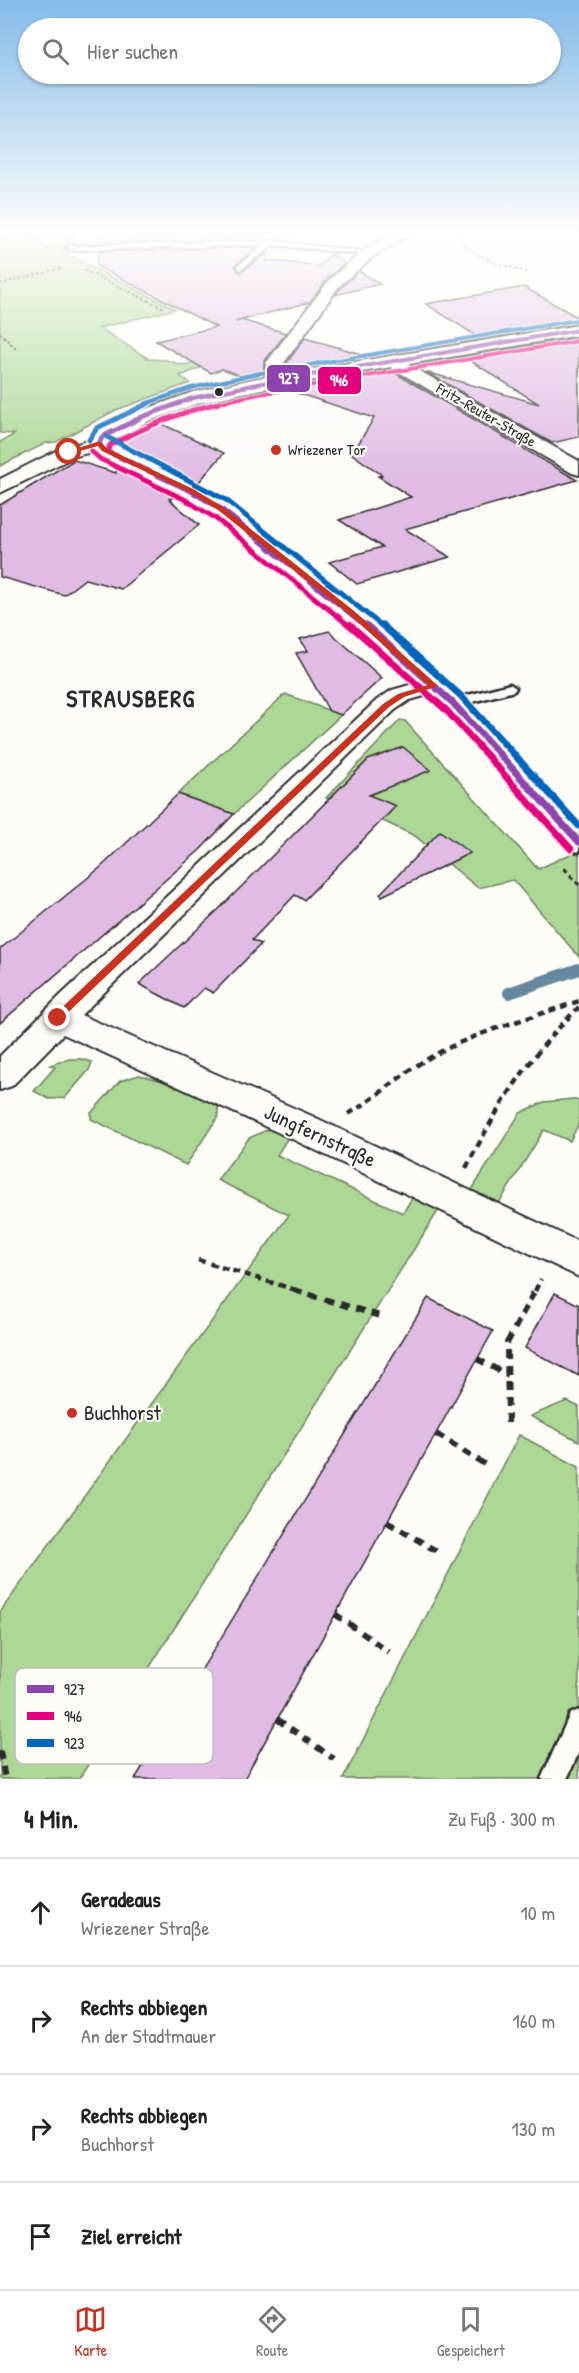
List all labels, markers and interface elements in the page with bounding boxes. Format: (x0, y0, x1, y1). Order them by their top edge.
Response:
search box (18, 18, 561, 84)
icon: search (39, 35, 72, 68)
text: Hier suchen (87, 36, 178, 66)
line badge: 927 (266, 364, 311, 393)
line badge: 946 (317, 366, 362, 395)
text: 927 (278, 367, 300, 389)
text: 946 (330, 369, 349, 391)
street label: Fritz-Reuter-Straße (432, 377, 540, 452)
unlabelled marker (213, 386, 225, 398)
route start (55, 438, 81, 464)
place label: Wriezener Tor (288, 439, 366, 460)
marker: Wriezener Tor (269, 443, 283, 457)
district label: STRAUSBERG (66, 682, 196, 714)
route end (44, 1004, 70, 1030)
street label: Jungfernstraße (260, 1097, 381, 1174)
place label: Buchhorst (84, 1398, 161, 1427)
marker: Buchhorst (65, 1406, 79, 1420)
legend (15, 1668, 213, 1764)
text: 927 (64, 1678, 85, 1700)
text: 946 (64, 1705, 82, 1727)
text: 923 (64, 1732, 85, 1754)
text: 4 Min. (24, 1801, 78, 1836)
text: Zu Fuß · 300 m (448, 1805, 555, 1832)
text: Geradeaus (81, 1884, 161, 1914)
icon: ahead (24, 1896, 57, 1929)
text: 10 m (521, 1899, 555, 1926)
text: Wriezener Straße (81, 1914, 209, 1941)
text: Rechts abbiegen (81, 1992, 208, 2022)
icon: right (24, 2004, 57, 2037)
text: 160 m (513, 2007, 555, 2034)
text: An der Stadtmauer (81, 2022, 216, 2049)
text: Rechts abbiegen (81, 2100, 208, 2130)
icon: right (24, 2112, 57, 2145)
text: 130 m (512, 2115, 555, 2142)
text: Buchhorst (81, 2130, 154, 2157)
icon: arrive (24, 2220, 57, 2253)
text: Ziel erreicht (81, 2221, 181, 2251)
tab: Karte (74, 2303, 107, 2361)
tab: Route (256, 2303, 289, 2361)
tab: Gespeichert (437, 2303, 505, 2361)

